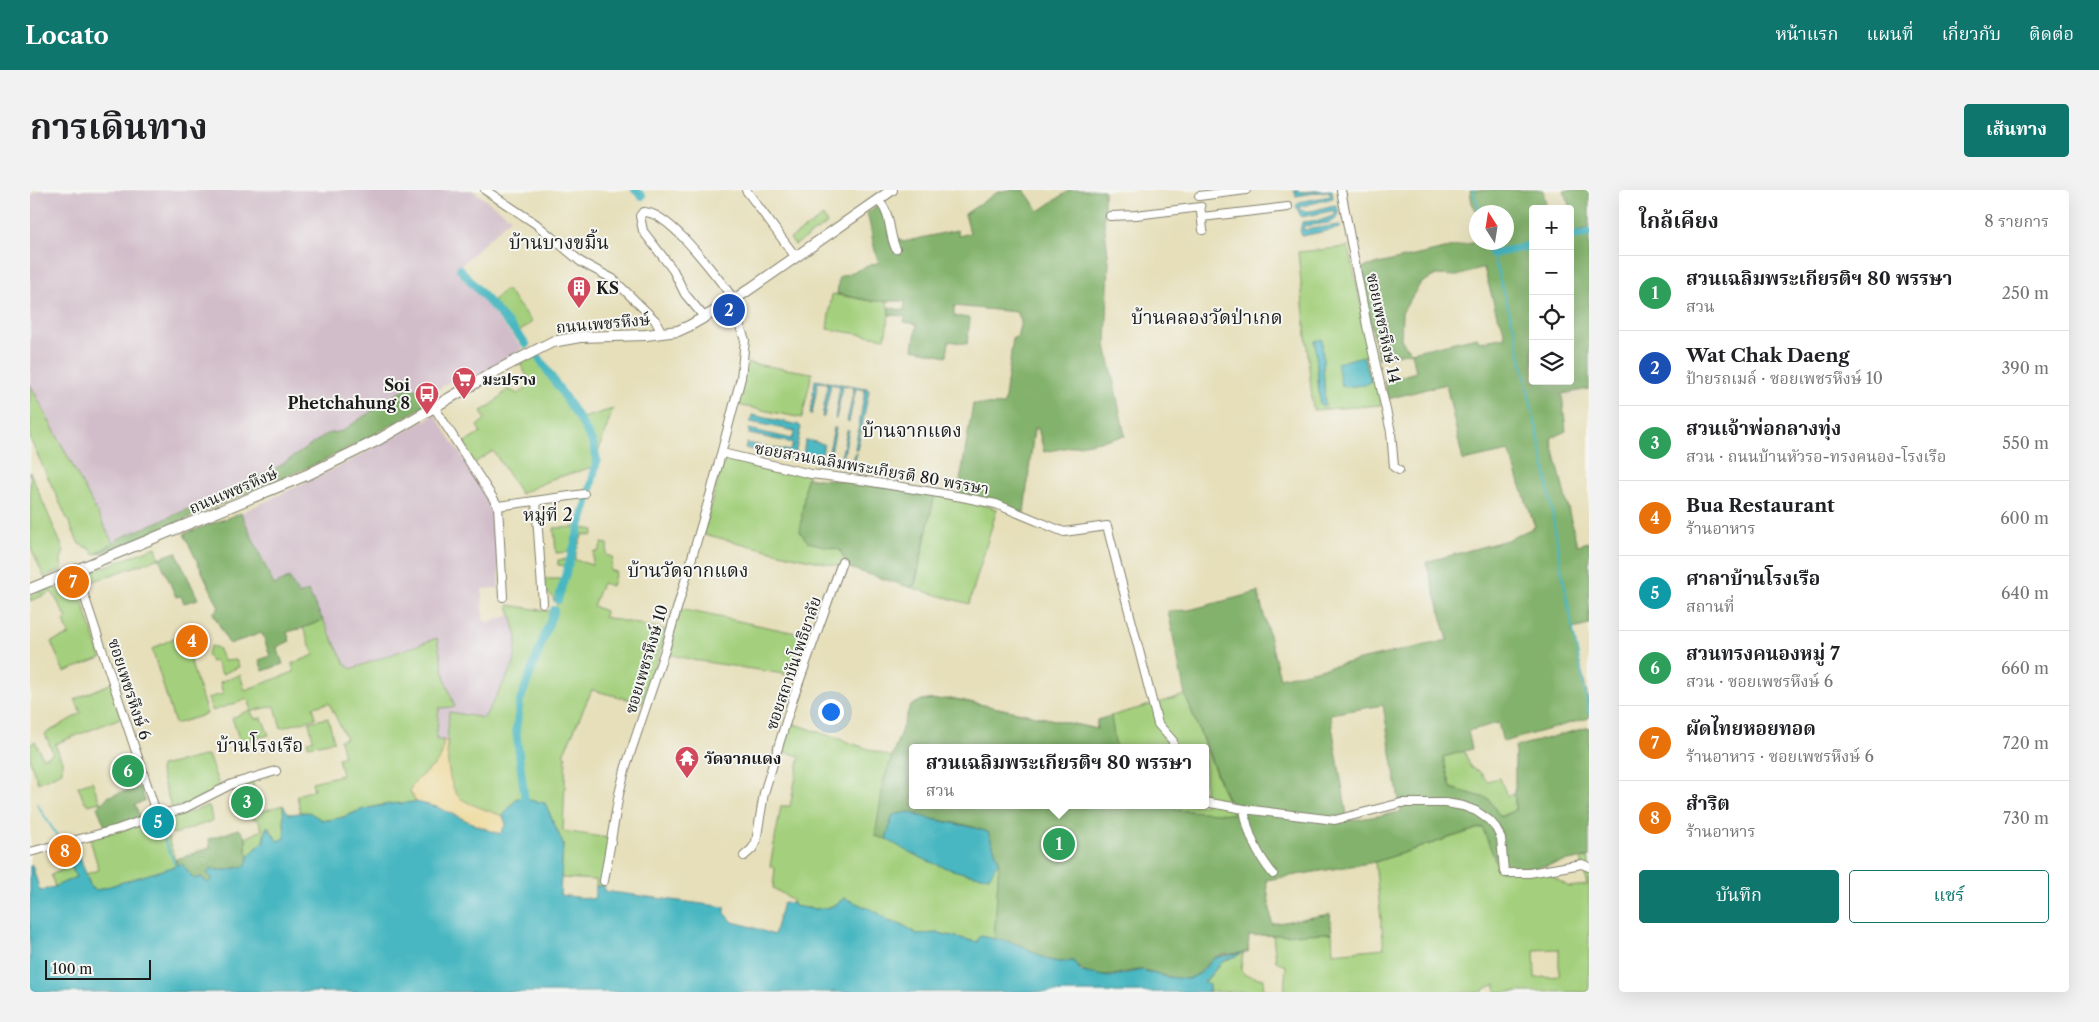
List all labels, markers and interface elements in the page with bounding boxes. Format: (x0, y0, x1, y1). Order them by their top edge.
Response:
text: Locato (25, 21, 109, 50)
text: หน้าแรก (1775, 23, 1838, 45)
text: แผนที่ (1866, 23, 1914, 45)
text: เกี่ยวกับ (1942, 23, 2001, 45)
text: ติดต่อ (2029, 23, 2074, 45)
button: เส้นทาง (1964, 104, 2069, 157)
text: การเดินทาง (30, 105, 208, 148)
north arrow (1469, 205, 1514, 250)
map controls (1529, 205, 1574, 385)
button: + (1529, 205, 1574, 250)
text: ใกล้เคียง (1639, 208, 1719, 233)
text: 8 รายการ (1984, 211, 2049, 231)
district label: บ้านบางขมิ้น (509, 228, 609, 254)
button: − (1529, 250, 1574, 295)
text: สวนเฉลิมพระเกียรติฯ 80 พรรษา (1686, 267, 1952, 290)
street label: ซอยเพชรหึงษ์ 14 (1363, 271, 1405, 385)
building icon: KS (566, 275, 592, 309)
place label: KS (596, 278, 619, 298)
text: 1 (1651, 283, 1659, 303)
text: 250 m (2002, 283, 2049, 303)
pin: 2 (713, 291, 745, 329)
button: locate (1529, 295, 1574, 340)
text: สวน (1686, 296, 1715, 316)
district label: บ้านคลองวัดป่าเกด (1131, 306, 1283, 329)
street label: ถนนเพชรหึงษ์ (555, 309, 651, 337)
button: layers (1529, 340, 1574, 385)
text: Wat Chak Daeng (1686, 344, 1849, 367)
text: 2 (1650, 358, 1660, 378)
text: 390 m (2002, 358, 2049, 378)
supermarket icon: มะปราง (451, 366, 477, 400)
text: ป้ายรถเมล์ · ซอยเพชรหึงษ์ 10 (1686, 368, 1883, 388)
place label: มะปราง (482, 369, 536, 389)
place label: Soi Phetchahung 8 (287, 375, 410, 413)
bus stop icon: Soi Phetchahung 8 (414, 381, 440, 415)
text: สวนเจ้าพ่อกลางทุ่ง (1686, 417, 1841, 440)
district label: บ้านจากแดง (862, 419, 962, 442)
text: 3 (1650, 433, 1660, 453)
text: 550 m (2002, 433, 2049, 453)
street label: ซอยสวนเฉลิมพระเกียรติ 80 พรรษา (753, 437, 991, 499)
text: สวน · ถนนบ้านหัวรอ-ทรงคนอง-โรงเรือ (1686, 446, 1946, 466)
street label: ถนนเพชรหึงษ์ (186, 462, 280, 518)
text: Bua Restaurant (1686, 494, 1835, 517)
district label: หมู่ที่ 2 (523, 501, 573, 526)
text: 4 (1650, 508, 1660, 528)
text: 600 m (2000, 508, 2049, 528)
text: ร้านอาหาร (1686, 518, 1755, 538)
district label: บ้านวัดจากแดง (628, 559, 748, 582)
pin: 7 (57, 563, 89, 601)
text: ศาลาบ้านโรงเรือ (1686, 567, 1820, 590)
text: 5 (1651, 583, 1659, 603)
text: 640 m (2001, 583, 2049, 603)
street label: ซอยสถาบันโพธิยาลัย (761, 594, 825, 732)
text: สถานที่ (1686, 596, 1734, 616)
street label: ซอยเพชรหึงษ์ 10 (620, 602, 672, 716)
pin: 4 (176, 622, 208, 660)
street label: ซอยเพชรหึงษ์ 6 (104, 636, 156, 742)
text: สวนทรงคนองหมู่ 7 (1686, 642, 1840, 665)
text: 6 (1650, 658, 1660, 678)
text: 660 m (2001, 658, 2049, 678)
text: สวน · ซอยเพชรหึงษ์ 6 (1686, 671, 1833, 691)
your location (818, 699, 844, 725)
text: ผัดไทยหอยทอด (1686, 717, 1816, 740)
district label: บ้านโรงเรือ (217, 731, 303, 757)
text: 7 (1651, 733, 1659, 753)
text: 720 m (2003, 733, 2049, 753)
popup (909, 744, 1209, 809)
temple icon: วัดจากแดง (674, 745, 700, 779)
text: ร้านอาหาร · ซอยเพชรหึงษ์ 6 (1686, 746, 1874, 766)
place label: วัดจากแดง (704, 748, 781, 768)
text: สวนเฉลิมพระเกียรติฯ 80 พรรษา (926, 751, 1192, 774)
pin: 6 (112, 752, 144, 790)
text: สวน (926, 780, 954, 800)
pin: 3 (231, 783, 263, 821)
text: สำริต (1686, 792, 1730, 815)
pin: 5 (142, 803, 174, 841)
text: 8 (1650, 808, 1660, 828)
text: 730 m (2003, 808, 2049, 828)
text: ร้านอาหาร (1686, 821, 1755, 841)
pin: 1 (1043, 825, 1075, 863)
pin: 8 (49, 832, 81, 870)
button: บันทึก (1639, 870, 1839, 923)
button: แชร์ (1849, 870, 2049, 923)
scale bar (45, 957, 151, 980)
text: 100 m (52, 960, 92, 978)

